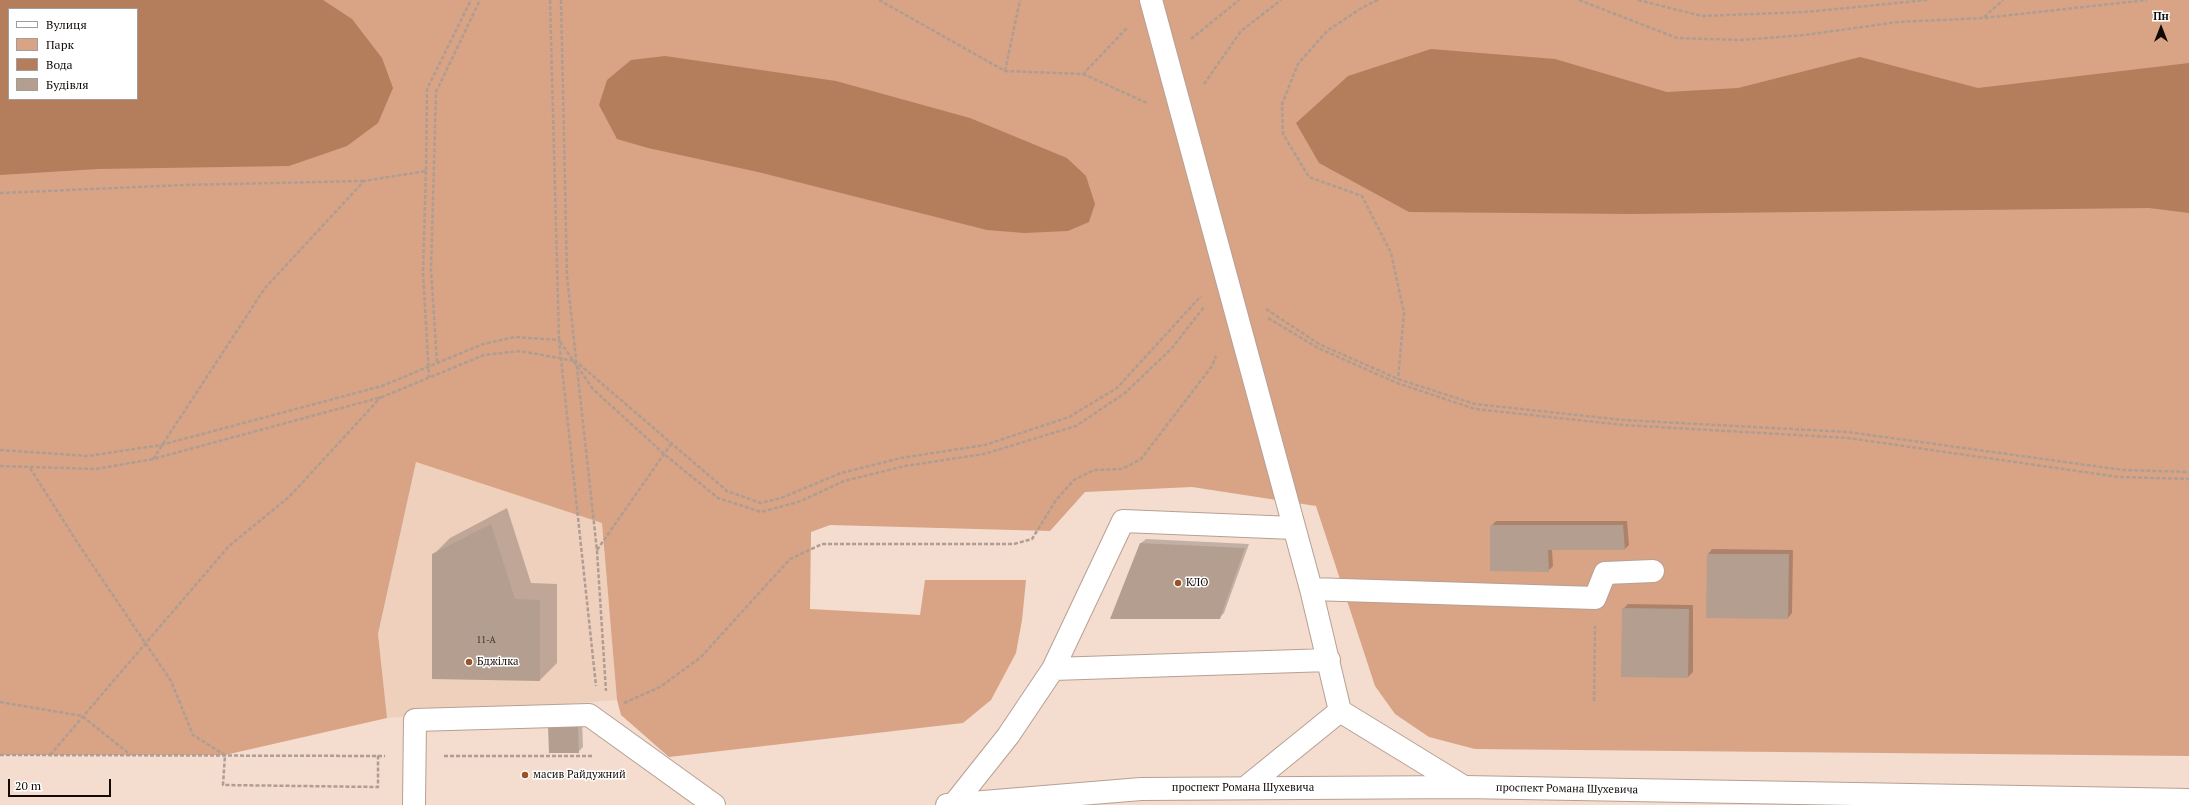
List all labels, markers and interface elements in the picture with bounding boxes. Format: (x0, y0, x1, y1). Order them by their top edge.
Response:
legend (8, 8, 138, 100)
north arrow (2141, 8, 2181, 48)
text: Пн (2153, 9, 2169, 23)
text: Вулиця (46, 17, 87, 32)
text: Парк (46, 37, 74, 52)
text: Вода (46, 57, 73, 72)
text: Будівля (46, 77, 89, 92)
place label: КЛО (1186, 576, 1208, 590)
marker: КЛО (1173, 578, 1183, 588)
house number: 11-А (476, 635, 496, 645)
place label: Бджілка (477, 655, 519, 669)
marker: Бджілка (464, 657, 474, 667)
place label: масив Райдужний (533, 768, 626, 782)
marker: масив Райдужний (520, 770, 530, 780)
scale bar (10, 771, 113, 797)
text: 20 m (15, 778, 41, 793)
street label: проспект Романа Шухевича (1172, 781, 1314, 795)
street label: проспект Романа Шухевича (1496, 781, 1638, 797)

